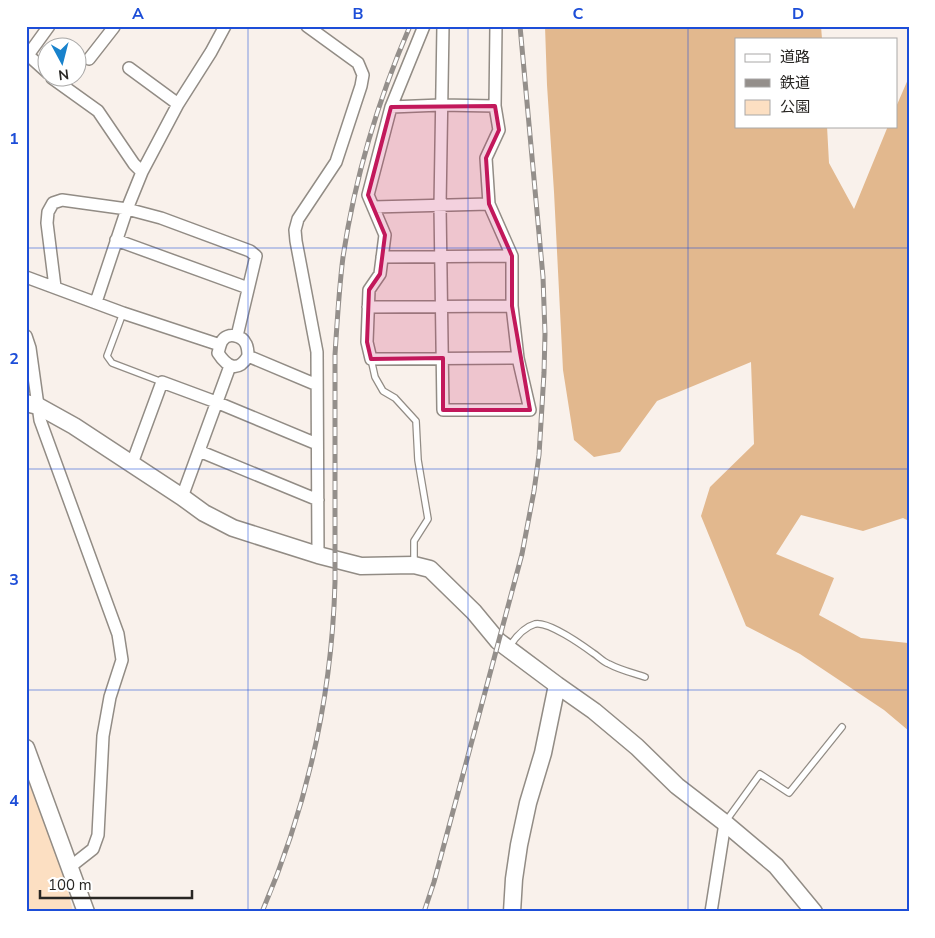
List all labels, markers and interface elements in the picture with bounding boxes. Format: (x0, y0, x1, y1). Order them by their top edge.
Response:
text: A (132, 3, 144, 25)
text: B (352, 3, 364, 25)
text: C (573, 3, 584, 25)
text: D (792, 3, 804, 25)
north arrow (38, 38, 88, 88)
legend (735, 38, 898, 128)
text: 道路 (780, 47, 810, 67)
text: N (57, 64, 70, 84)
text: 鉄道 (780, 73, 810, 93)
text: 公園 (780, 97, 810, 117)
text: 1 (9, 128, 19, 150)
text: 2 (9, 348, 19, 370)
text: 3 (9, 569, 19, 591)
text: 4 (9, 790, 19, 812)
scale bar (40, 868, 192, 900)
text: 100 m (48, 875, 92, 895)

